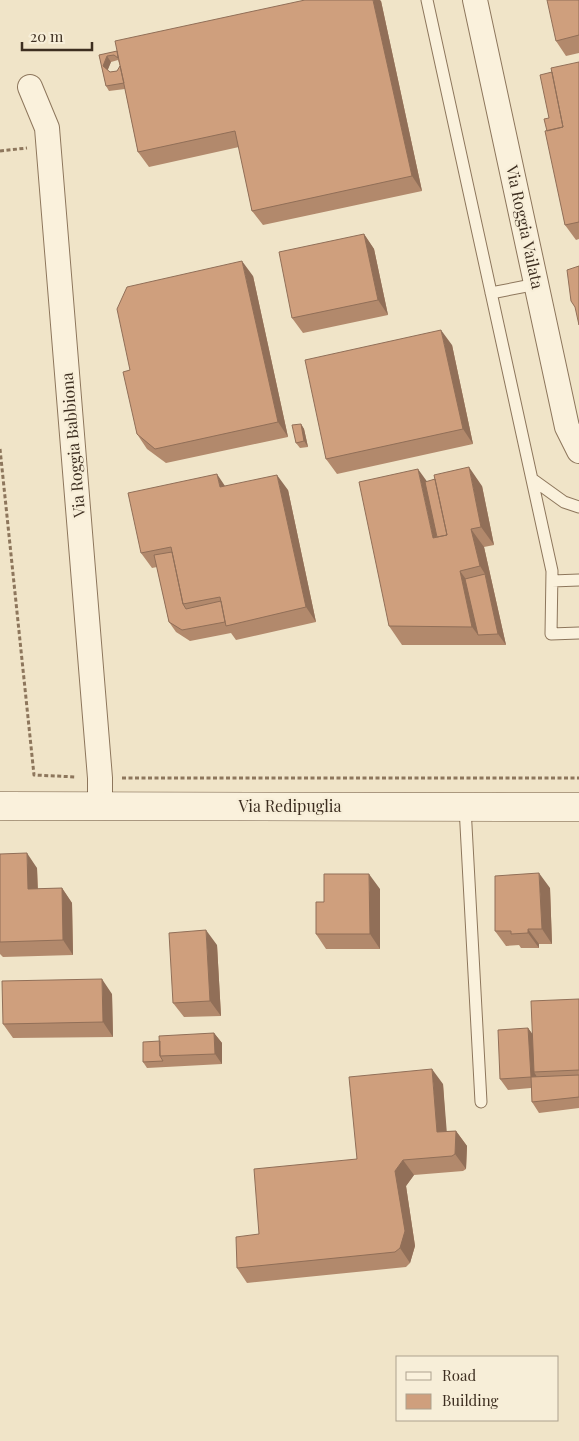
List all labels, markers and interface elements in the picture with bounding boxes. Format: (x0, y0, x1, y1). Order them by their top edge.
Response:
scale bar (22, 20, 92, 52)
text: 20 m (30, 26, 64, 46)
street label: Via Roggia Vailata (502, 162, 549, 291)
street label: Via Roggia Babbiona (56, 372, 89, 519)
street label: Via Redipuglia (238, 795, 341, 816)
legend (396, 1356, 559, 1421)
text: Road (442, 1365, 476, 1385)
text: Building (442, 1390, 499, 1410)

